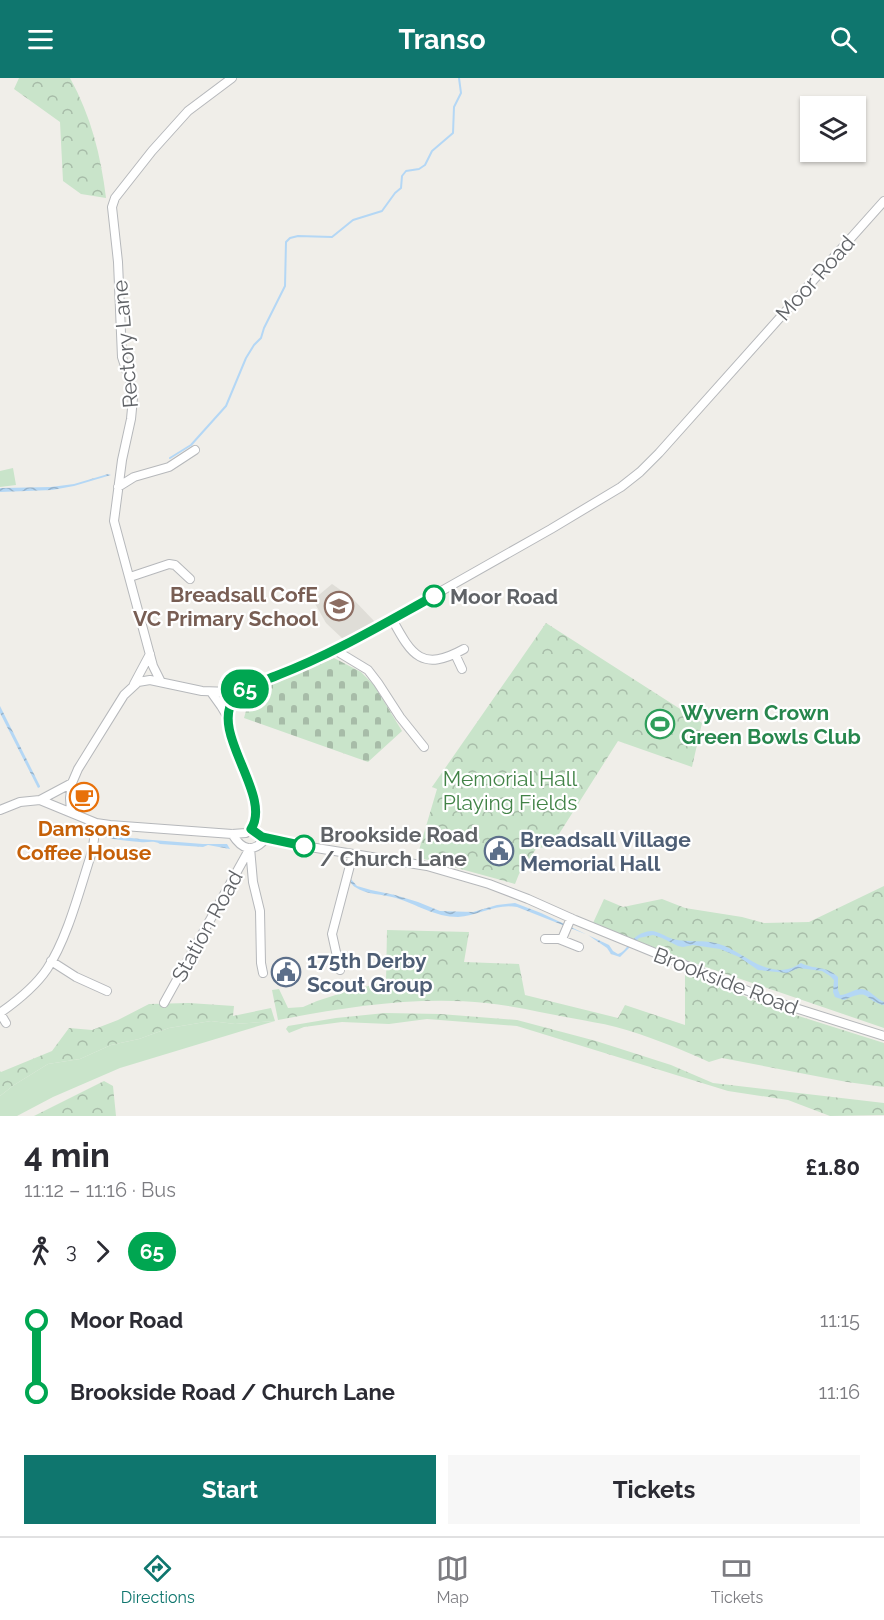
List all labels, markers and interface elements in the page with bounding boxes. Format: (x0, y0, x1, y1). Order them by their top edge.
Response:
icon: menu (24, 23, 57, 56)
icon: search (827, 23, 860, 56)
text: Transo (398, 24, 486, 55)
map controls (800, 96, 866, 162)
button: layers (800, 96, 866, 162)
street label: Moor Road (770, 230, 860, 326)
street label: Rectory Lane (107, 279, 143, 409)
place label: Breadsall CofE VC Primary School (133, 582, 318, 631)
place label: Moor Road (450, 584, 558, 609)
marker: Moor Road (423, 585, 445, 607)
school or university icon: Breadsall CofE VC Primary School (323, 590, 355, 622)
line badge: 65 (218, 670, 272, 708)
text: 65 (233, 677, 257, 702)
place label: Wyvern Crown Green Bowls Club (681, 700, 861, 749)
sports icon: Wyvern Crown Green Bowls Club (644, 708, 676, 740)
park label: Memorial Hall Playing Fields (443, 766, 578, 815)
cafe icon: Damsons Coffee House (68, 781, 100, 813)
place label: Damsons Coffee House (17, 816, 152, 865)
place label: Brookside Road / Church Lane (320, 822, 478, 871)
place label: Breadsall Village Memorial Hall (520, 827, 691, 876)
marker: Brookside Road / Church Lane (293, 835, 315, 857)
public building icon: Breadsall Village Memorial Hall (483, 835, 515, 867)
street label: Station Road (166, 866, 248, 986)
street label: Brookside Road (650, 942, 802, 1020)
place label: 175th Derby Scout Group (307, 948, 433, 997)
public building icon: 175th Derby Scout Group (270, 956, 302, 988)
text: 4 min (24, 1136, 110, 1175)
text: £1.80 (805, 1154, 860, 1180)
text: 11:12 – 11:16 · Bus (24, 1178, 176, 1202)
icon: walk (24, 1235, 57, 1268)
icon: forward (86, 1235, 119, 1268)
text: 3 (66, 1239, 77, 1263)
text: 65 (140, 1239, 164, 1264)
text: Moor Road (70, 1307, 183, 1333)
text: 11:15 (820, 1308, 860, 1332)
text: Brookside Road / Church Lane (70, 1379, 395, 1405)
text: 11:16 (819, 1380, 860, 1404)
button: Start (24, 1455, 436, 1524)
button: Tickets (448, 1455, 860, 1524)
tab: Directions (121, 1552, 195, 1607)
tab: Map (436, 1552, 469, 1607)
tab: Tickets (711, 1552, 763, 1607)

